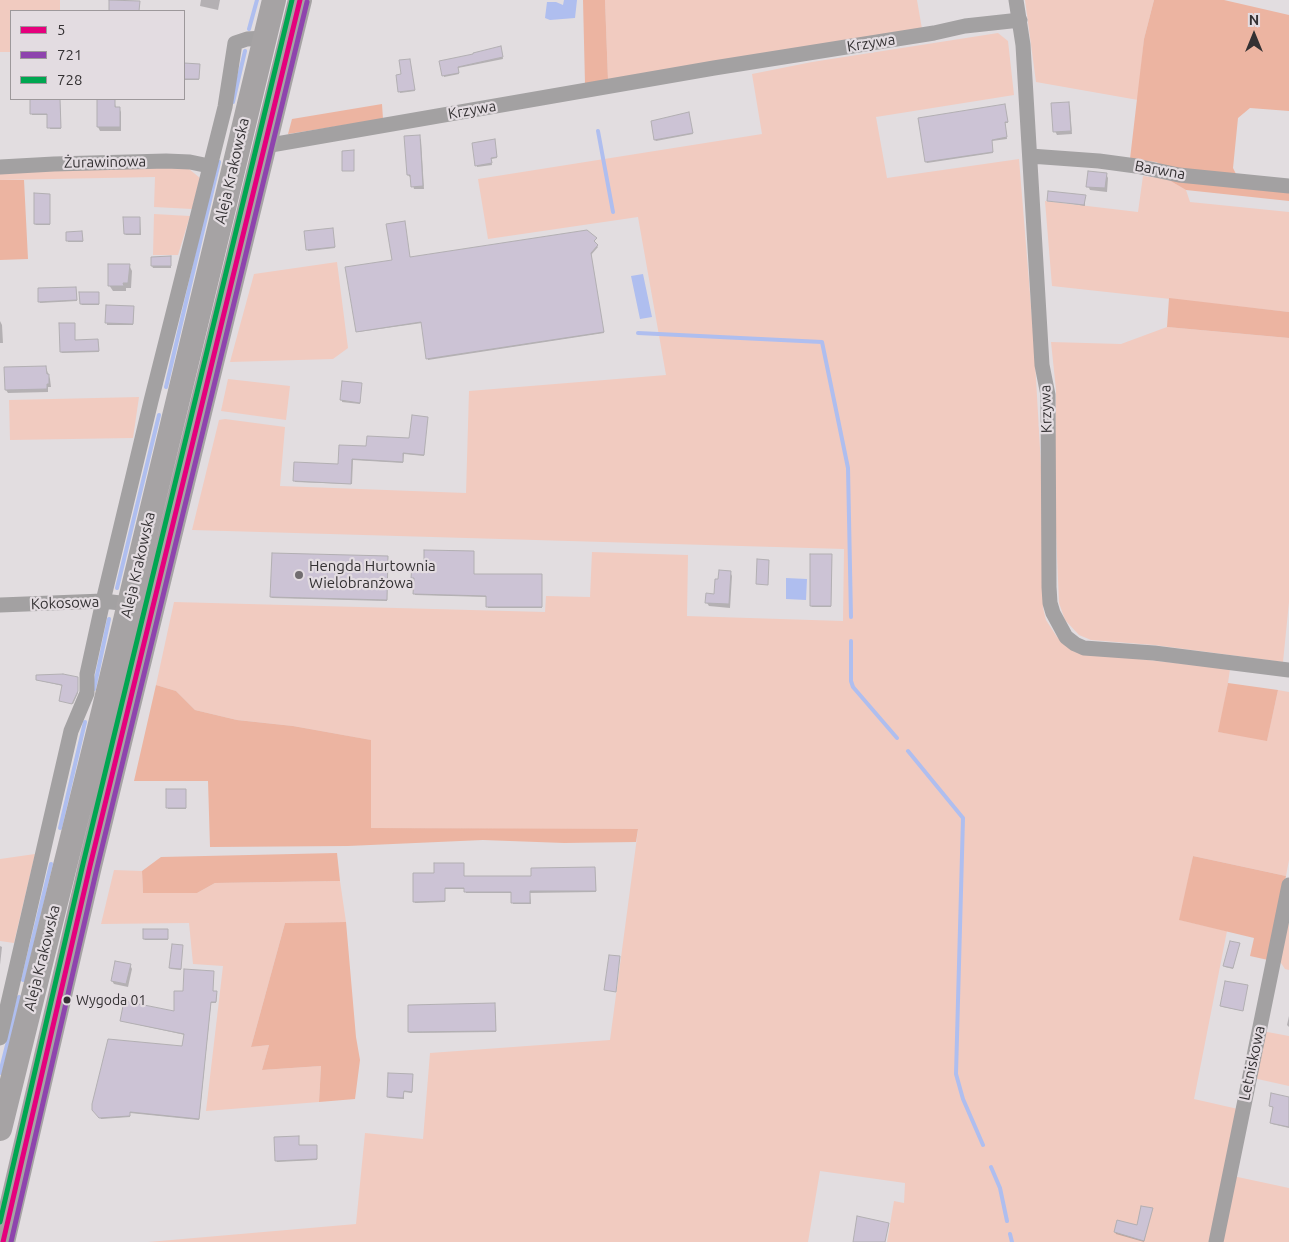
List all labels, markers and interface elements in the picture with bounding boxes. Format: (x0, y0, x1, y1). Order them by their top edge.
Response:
legend (10, 10, 185, 100)
north arrow (1229, 10, 1279, 60)
text: N (1249, 12, 1259, 28)
text: 5 (57, 21, 65, 38)
street label: Krzywa (846, 30, 896, 56)
text: 721 (57, 46, 82, 63)
text: 728 (57, 71, 82, 88)
street label: Krzywa (447, 97, 497, 123)
street label: Aleja Krakowska (211, 116, 253, 226)
street label: Żurawinowa (64, 152, 146, 172)
street label: Barwna (1133, 157, 1187, 183)
street label: Krzywa (1036, 384, 1056, 434)
street label: Aleja Krakowska (117, 510, 159, 620)
place label: Hengda Hurtownia Wielobranżowa (309, 557, 436, 592)
marker: Hengda Hurtownia Wielobranżowa (293, 569, 305, 581)
street label: Kokosowa (31, 593, 99, 613)
street label: Aleja Krakowska (20, 903, 64, 1013)
place label: Wygoda 01 (76, 992, 146, 1008)
marker: Wygoda 01 (62, 995, 72, 1005)
street label: Letniskowa (1235, 1024, 1269, 1102)

